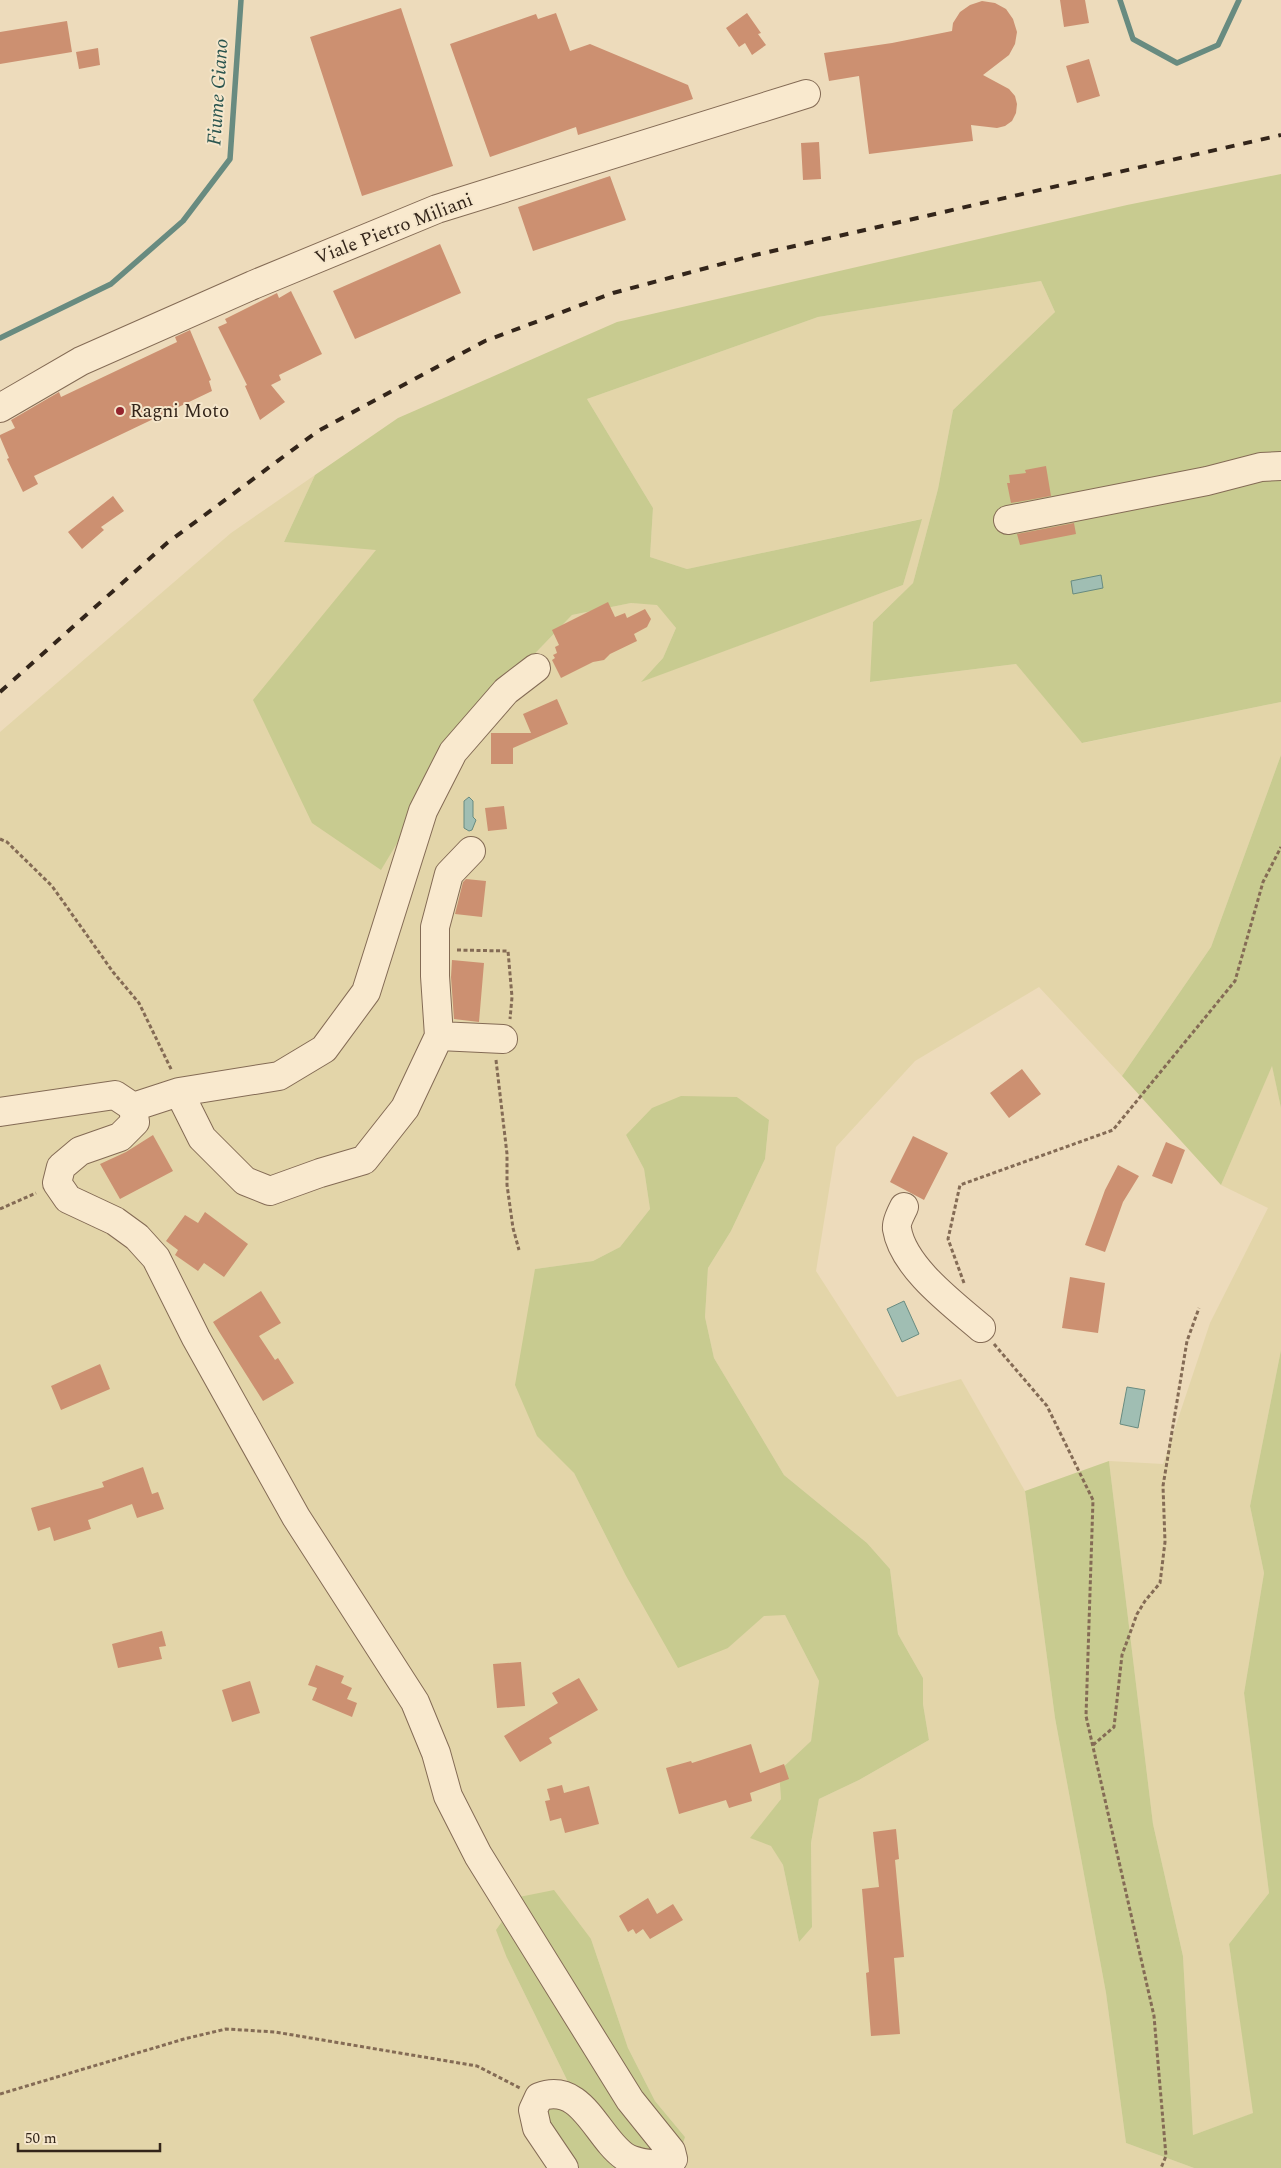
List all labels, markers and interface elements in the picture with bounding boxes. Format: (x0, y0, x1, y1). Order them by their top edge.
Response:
water label: Fiume Giano (199, 37, 237, 147)
street label: Viale Pietro Miliani (311, 185, 477, 273)
place label: Ragni Moto (130, 397, 229, 426)
marker: Ragni Moto (114, 405, 126, 417)
scale bar (18, 2120, 160, 2152)
text: 50 m (25, 2127, 57, 2150)

